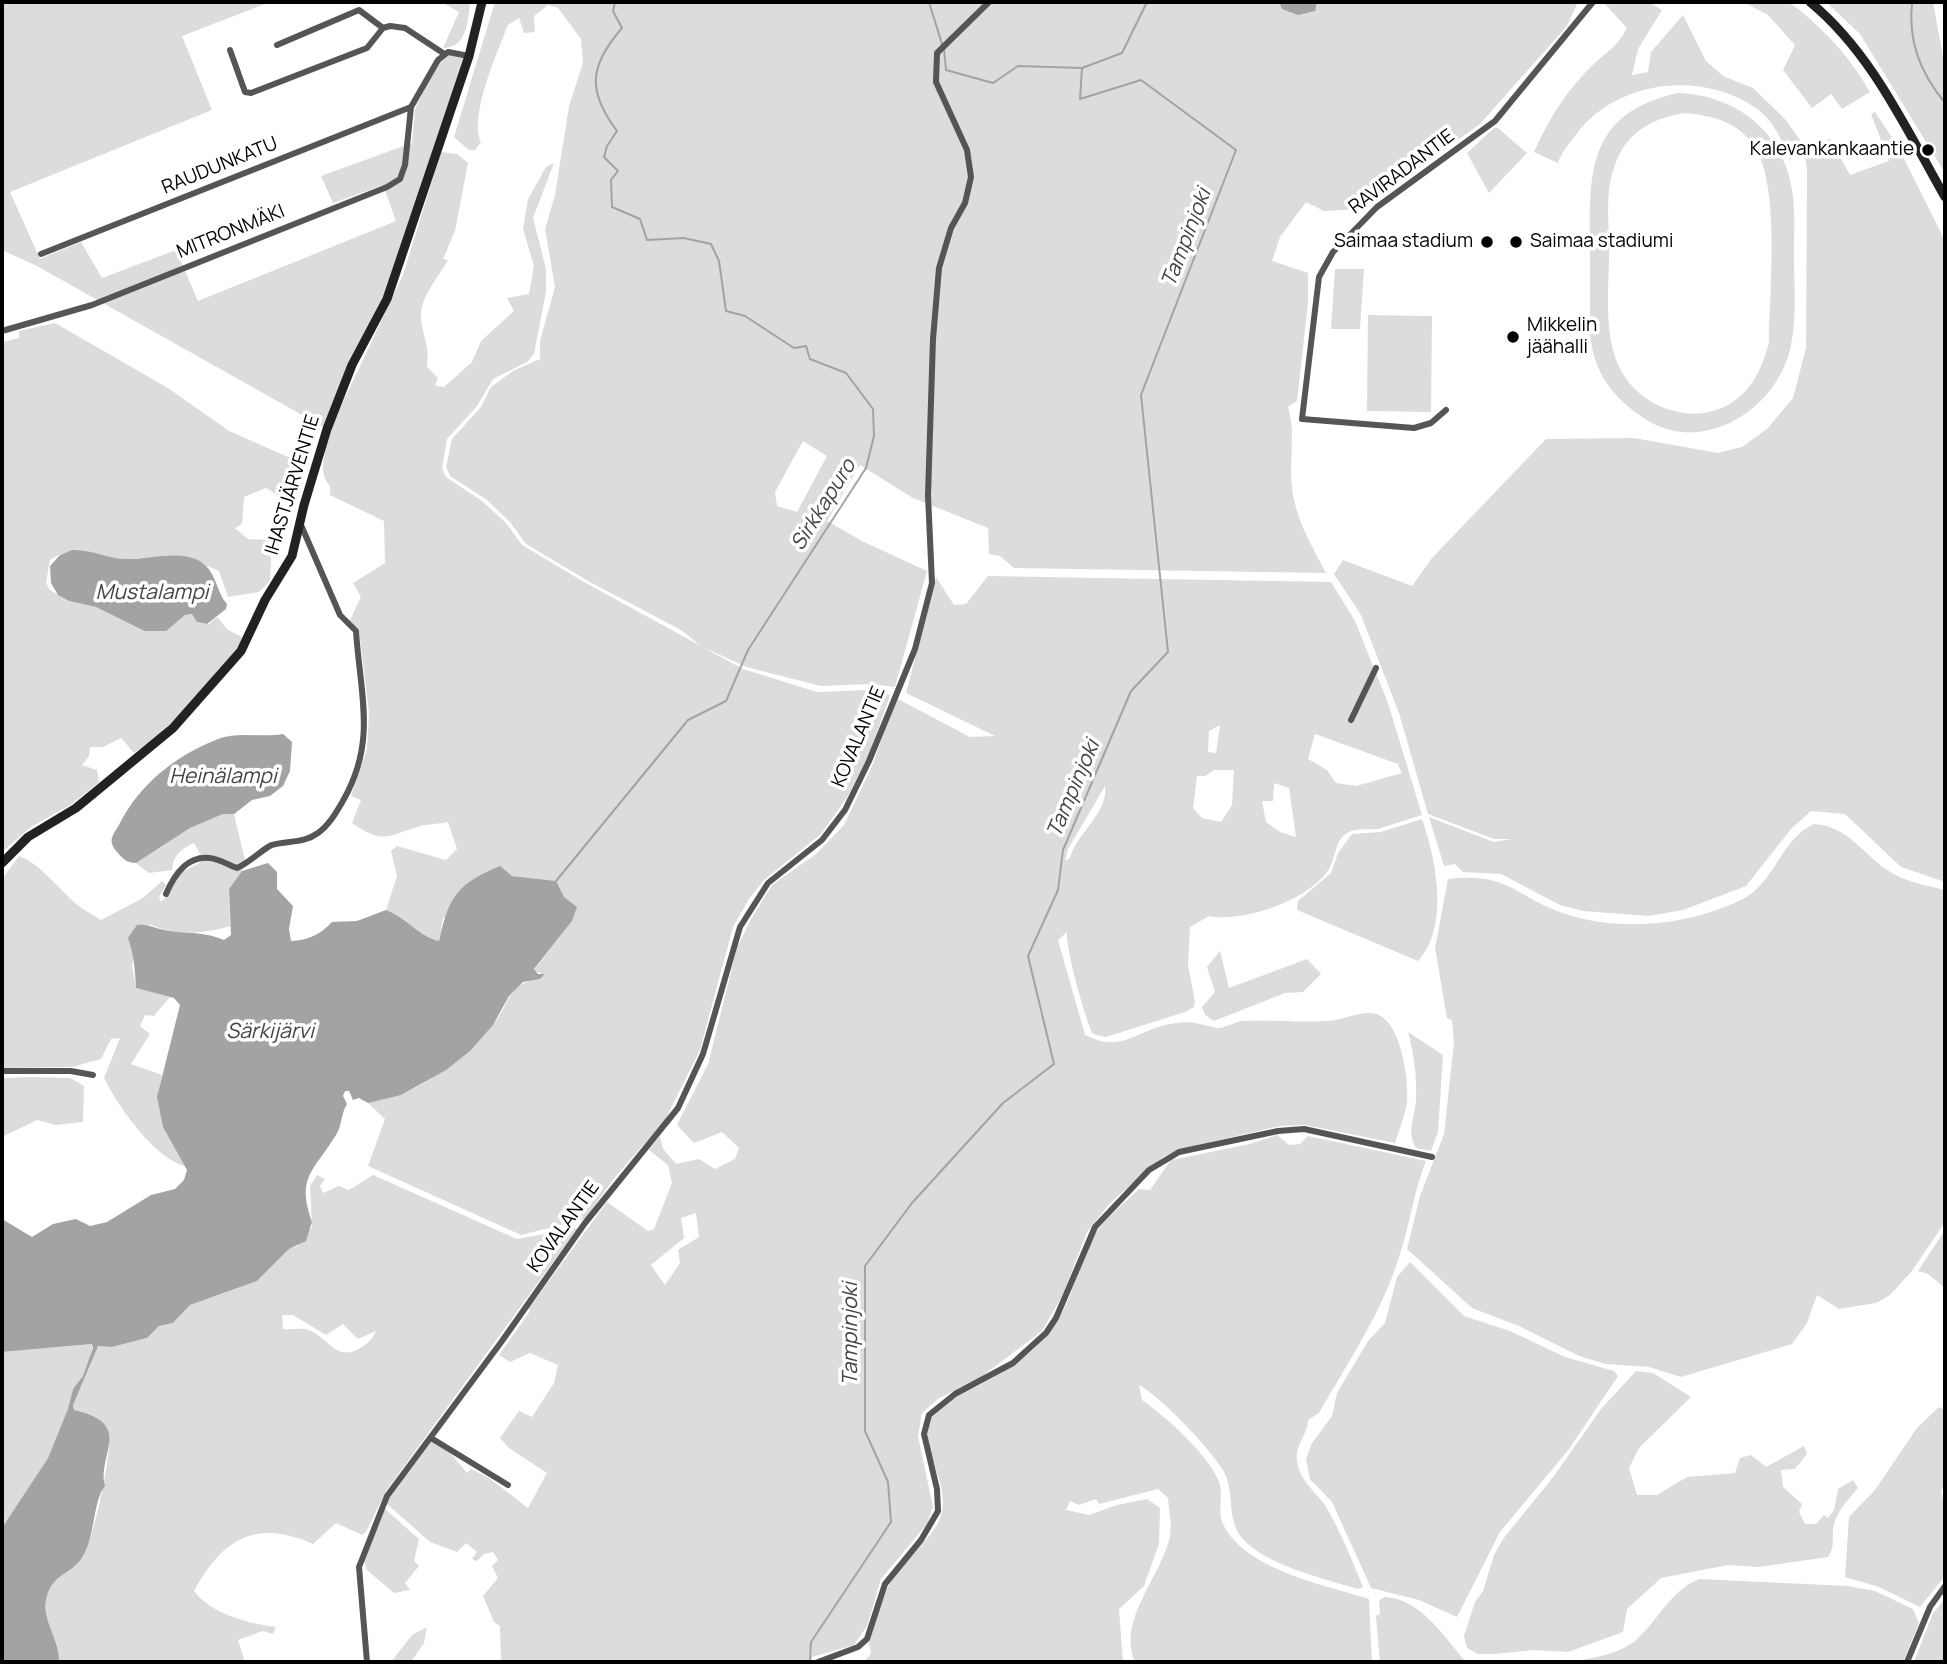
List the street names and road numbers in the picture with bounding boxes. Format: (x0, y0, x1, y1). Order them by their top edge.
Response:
street label: RAVIRADANTIE (1345, 125, 1459, 219)
street label: RAUDUNKATU (159, 132, 281, 200)
street label: MITRONMÄKI (174, 200, 288, 264)
street label: IHASTJÄRVENTIE (261, 412, 325, 558)
street label: KOVALANTIE (828, 683, 890, 791)
street label: KOVALANTIE (523, 1177, 605, 1277)

